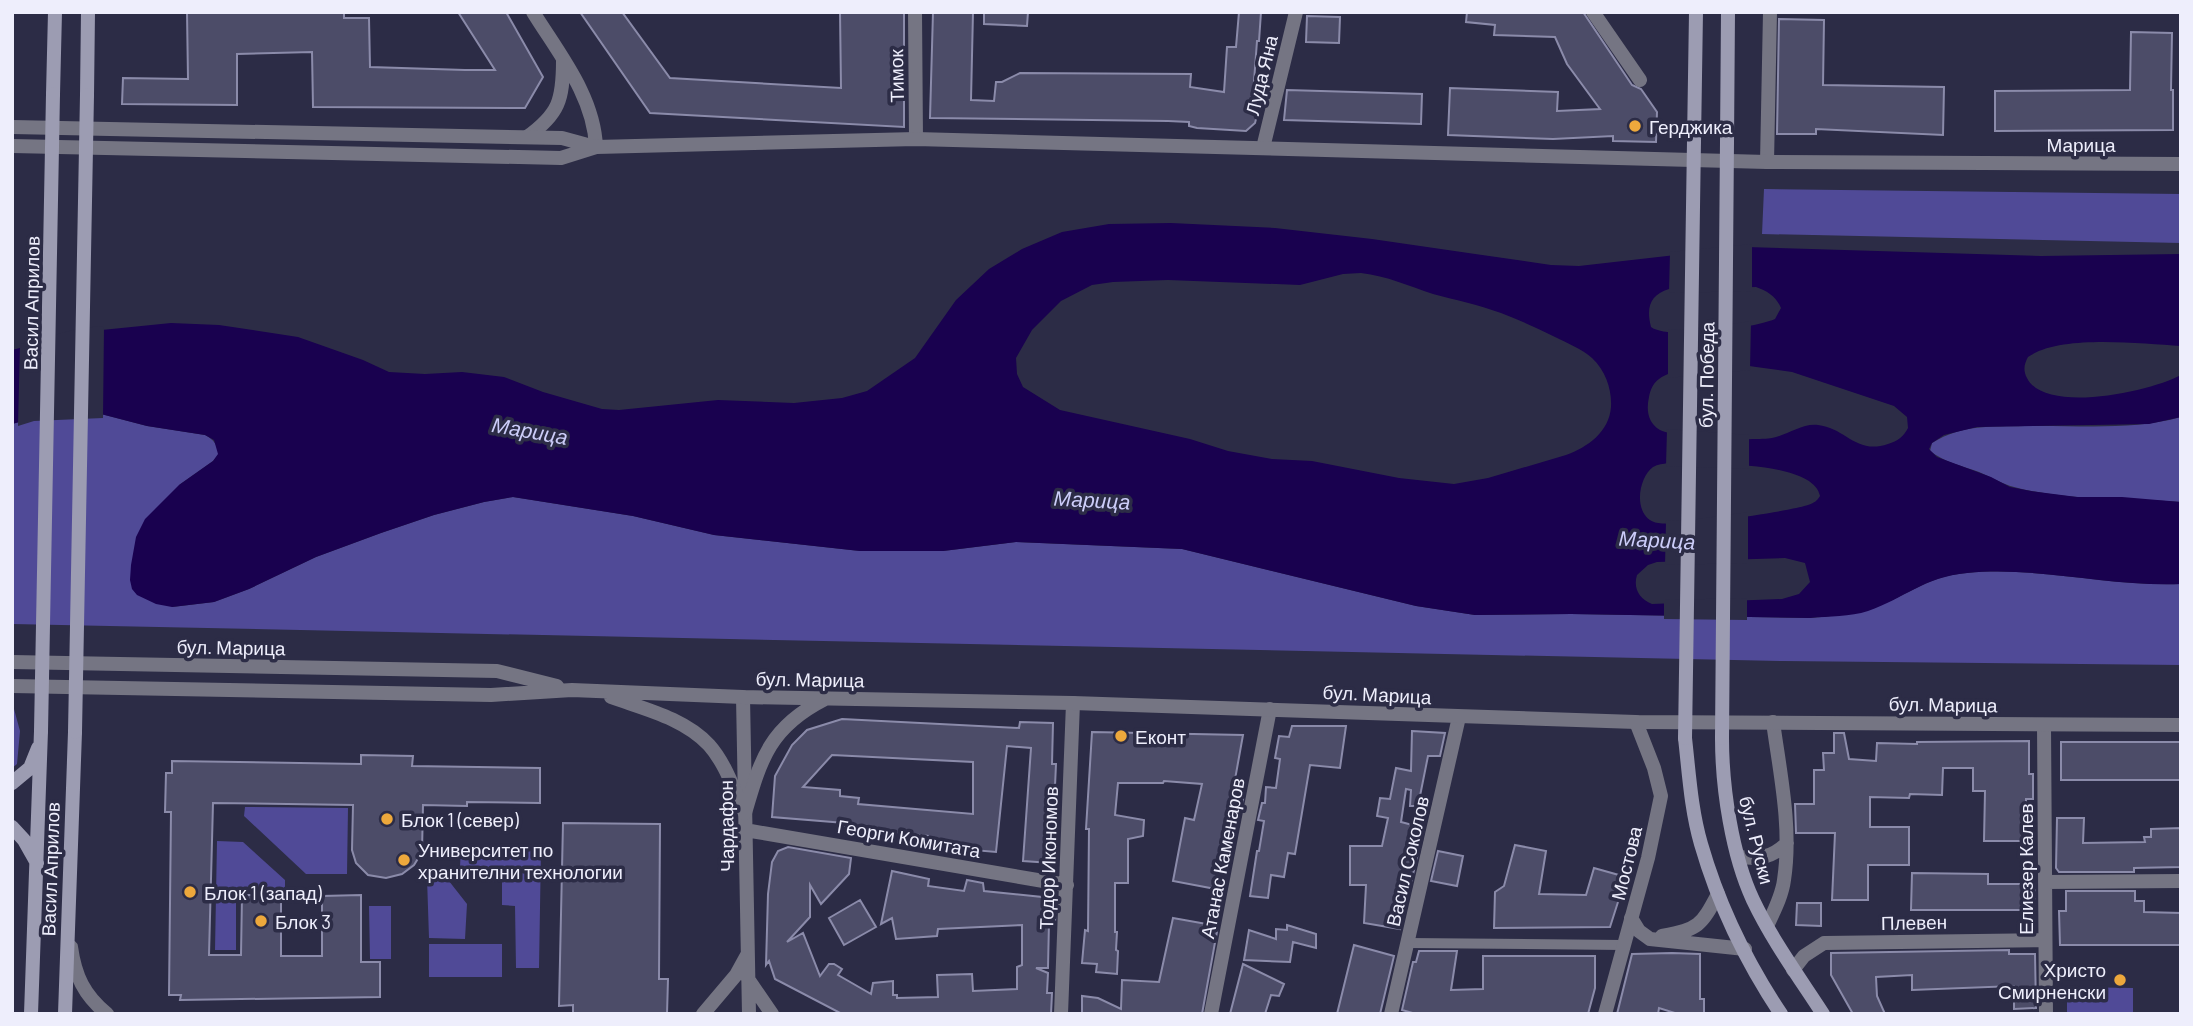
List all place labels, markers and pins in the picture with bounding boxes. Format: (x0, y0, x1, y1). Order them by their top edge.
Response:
place label: Герджика (1649, 115, 1733, 138)
marker: Герджика (1627, 118, 1643, 134)
place label: Еконт (1135, 725, 1186, 748)
marker: Еконт (1113, 728, 1129, 744)
place label: Блок 1 (север) (401, 808, 520, 831)
marker: Блок 1 (север) (379, 811, 395, 827)
place label: Университет по хранителни технологии (418, 838, 623, 883)
marker: Университет по хранителни технологии (396, 852, 412, 868)
place label: Блок 1 (запад) (204, 881, 323, 904)
marker: Блок 1 (запад) (182, 884, 198, 900)
place label: Блок 3 (275, 910, 331, 933)
marker: Блок 3 (253, 913, 269, 929)
place label: Христо Смирненски (1998, 958, 2106, 1003)
marker: Христо Смирненски (2112, 972, 2128, 988)

